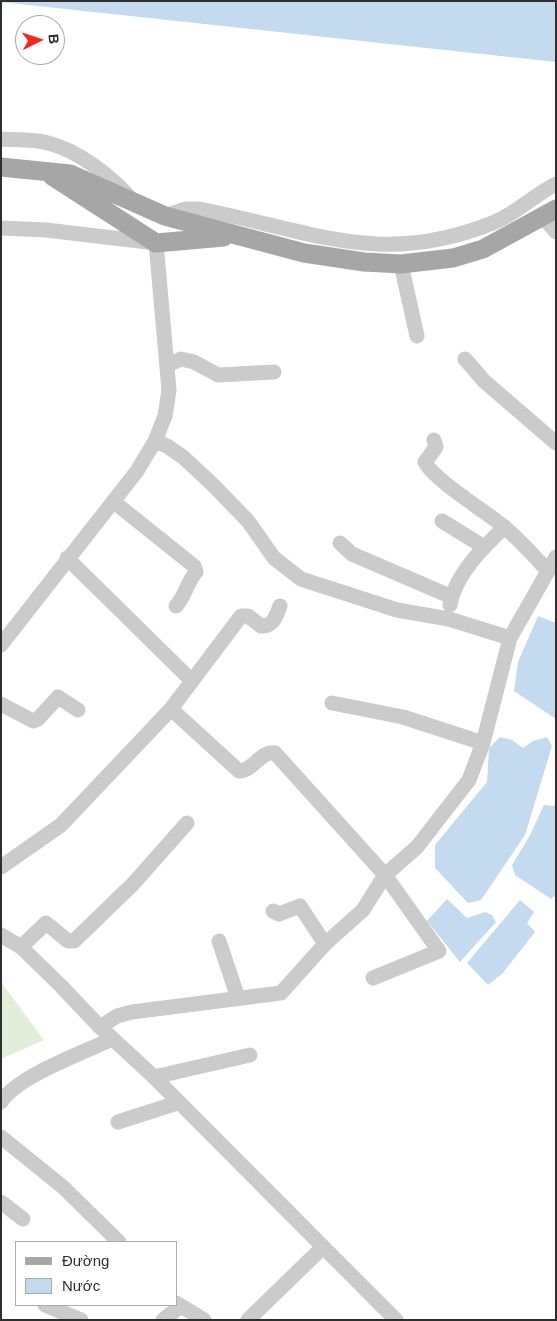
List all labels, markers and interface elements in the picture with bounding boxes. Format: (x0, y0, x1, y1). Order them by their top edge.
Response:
north arrow (15, 15, 65, 65)
text: B (46, 33, 62, 45)
legend (15, 1241, 178, 1306)
text: Đường (62, 1252, 109, 1269)
text: Nước (62, 1277, 100, 1294)

